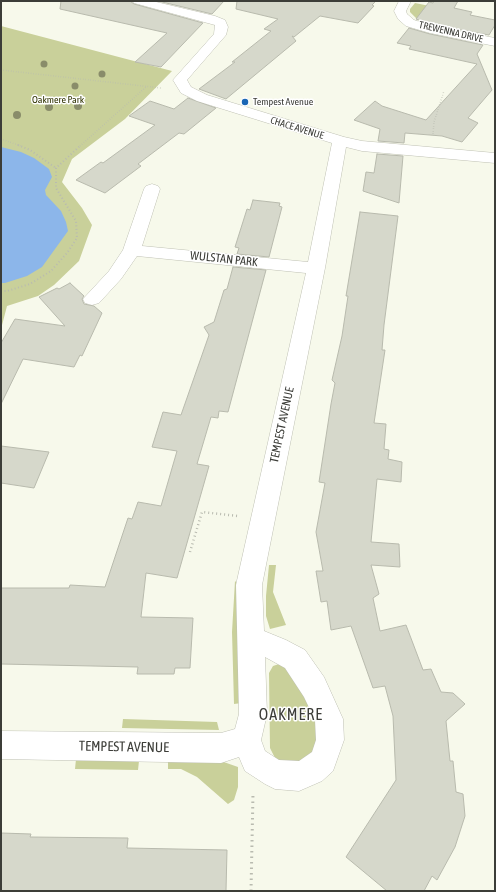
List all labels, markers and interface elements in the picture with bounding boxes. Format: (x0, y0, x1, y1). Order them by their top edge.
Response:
street label: TREWENNA DRIVE (418, 19, 484, 45)
park label: Oakmere Park (32, 94, 84, 106)
place label: Tempest Avenue (253, 96, 313, 108)
marker: Tempest Avenue (240, 97, 250, 107)
street label: CHACE AVENUE (269, 114, 325, 142)
street label: WULSTAN PARK (189, 248, 259, 270)
street label: TEMPEST AVENUE (267, 386, 297, 464)
district label: OAKMERE (259, 705, 323, 725)
street label: TEMPEST AVENUE (79, 738, 169, 756)

